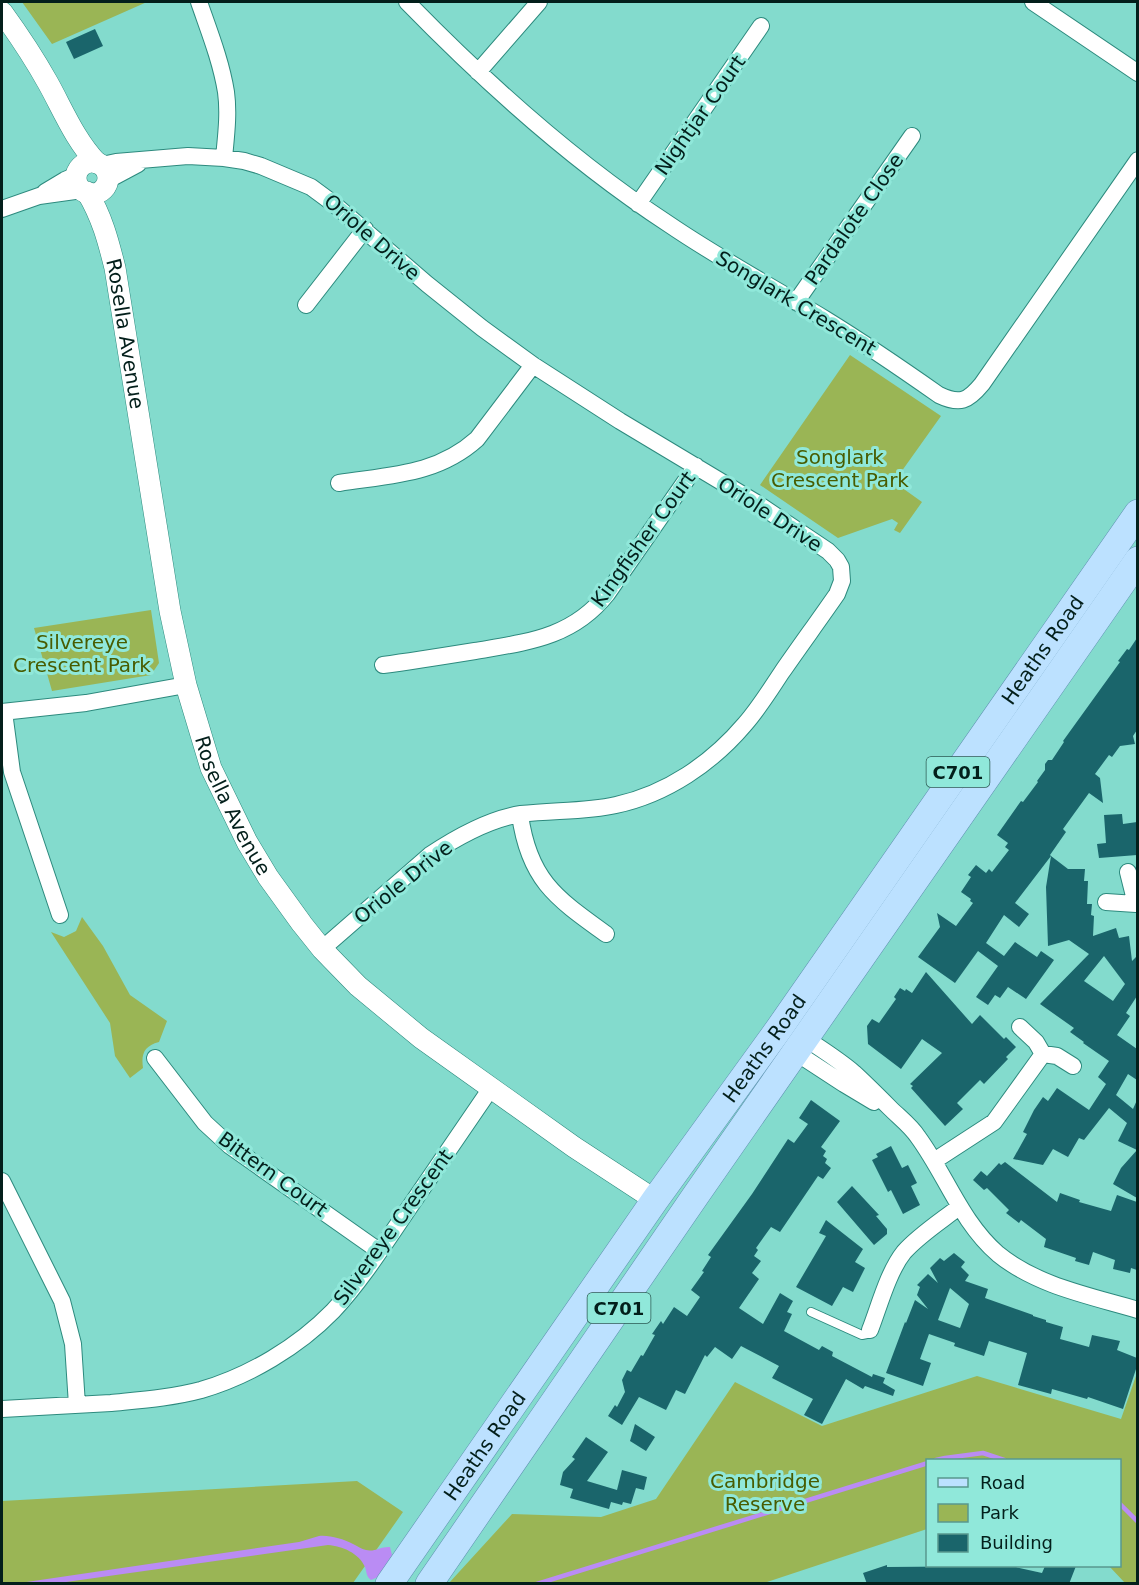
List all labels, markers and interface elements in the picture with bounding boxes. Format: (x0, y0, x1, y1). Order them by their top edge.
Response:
street label: Nightjar Court (650, 50, 750, 180)
street label: Pardalote Close (800, 149, 908, 289)
street label: Oriole Drive (319, 189, 425, 285)
street label: Songlark Crescent (712, 246, 881, 360)
street label: Rosella Avenue (101, 256, 149, 411)
park label: Songlark Crescent Park (771, 445, 909, 492)
street label: Kingfisher Court (586, 466, 700, 611)
street label: Oriole Drive (713, 471, 827, 557)
street label: Heaths Road (996, 591, 1089, 709)
park label: Silvereye Crescent Park (13, 630, 151, 677)
street label: Rosella Avenue (190, 733, 276, 880)
road number: C701 (926, 757, 990, 787)
street label: Oriole Drive (349, 835, 457, 929)
street label: Heaths Road (718, 990, 811, 1107)
street label: Bittern Court (214, 1126, 332, 1222)
street label: Silvereye Crescent (328, 1144, 458, 1310)
road number: C701 (588, 1293, 650, 1323)
street label: Heaths Road (439, 1387, 531, 1505)
legend (926, 1459, 1121, 1567)
park label: Cambridge Reserve (710, 1469, 820, 1516)
text: Road (980, 1472, 1025, 1493)
text: Park (980, 1502, 1019, 1523)
text: Building (980, 1532, 1053, 1553)

